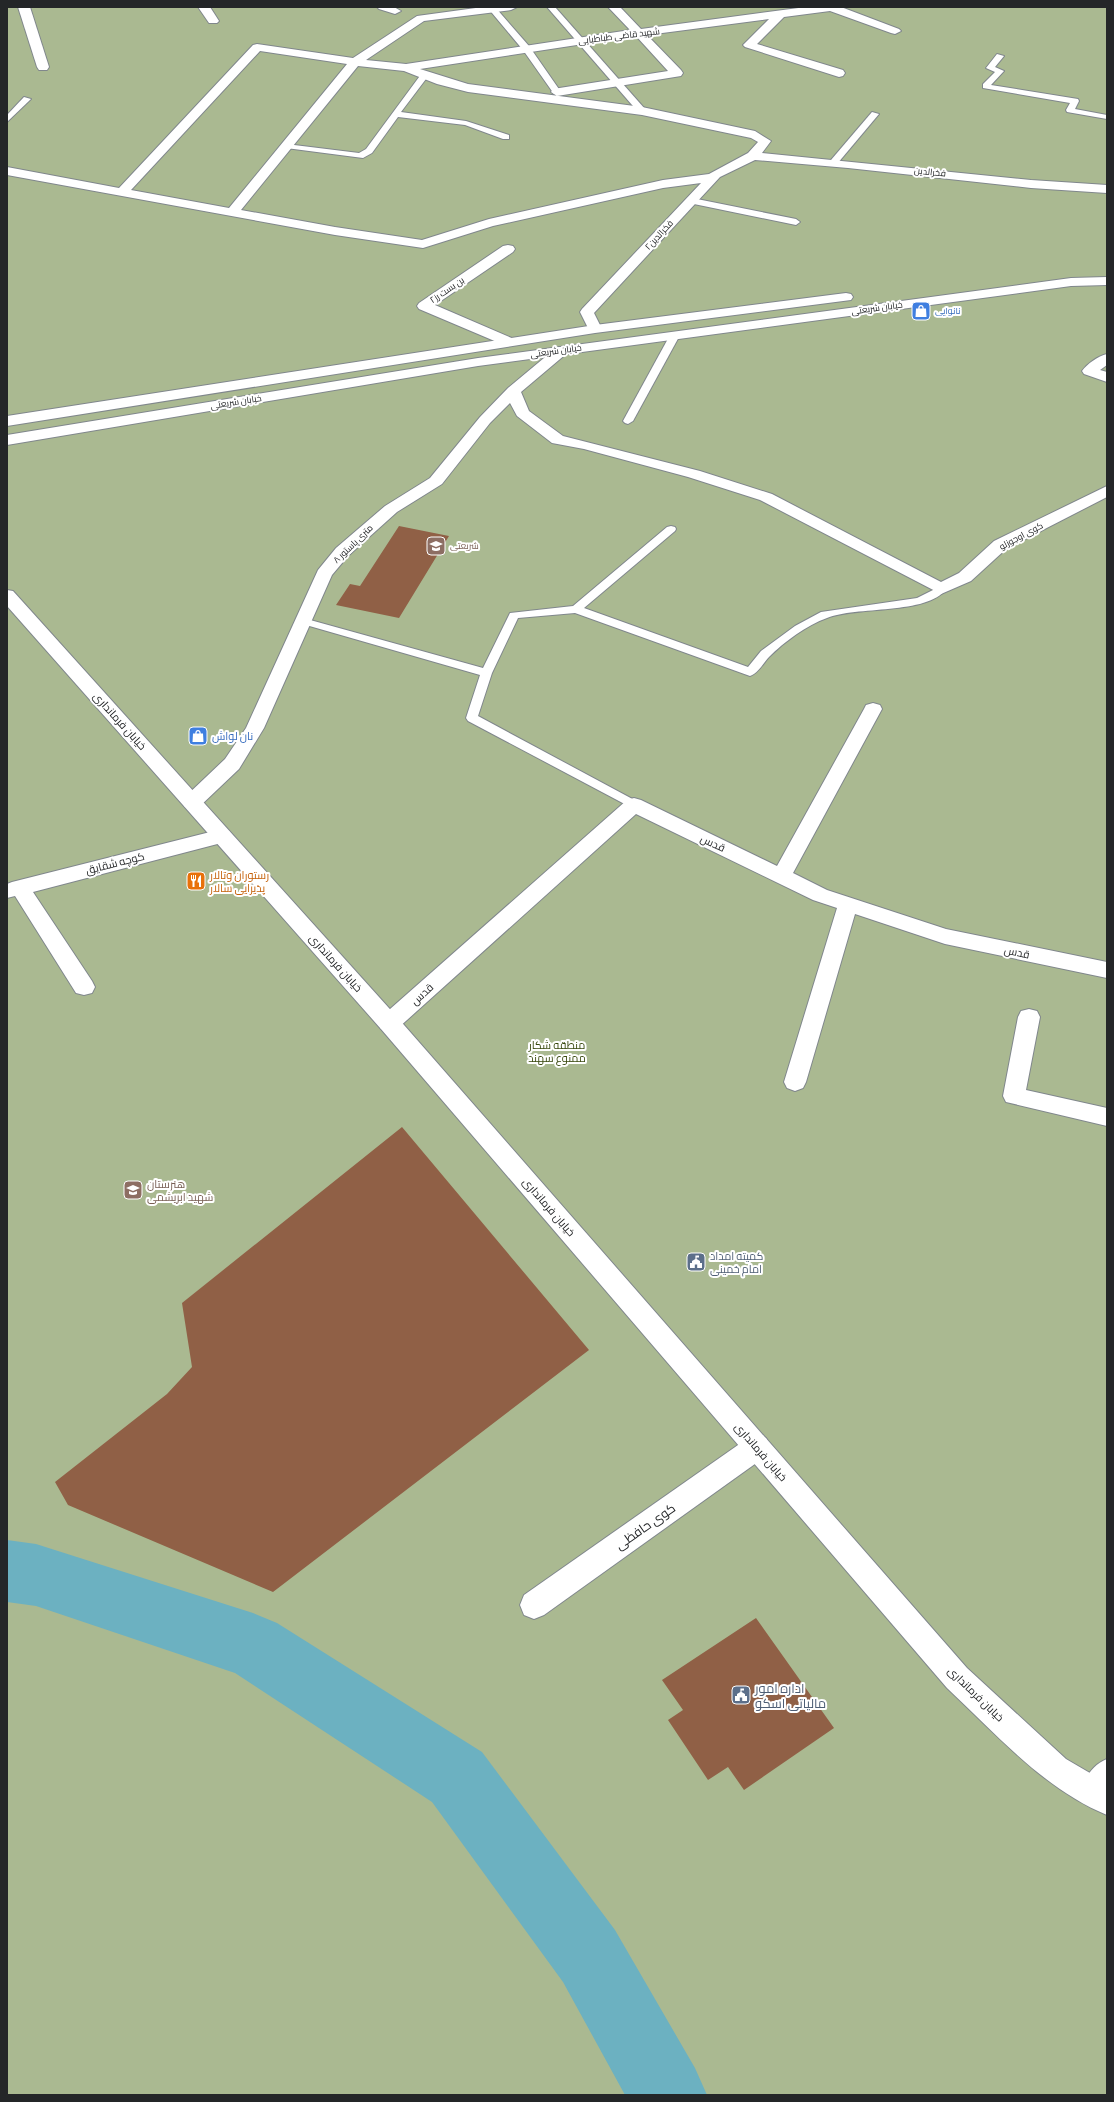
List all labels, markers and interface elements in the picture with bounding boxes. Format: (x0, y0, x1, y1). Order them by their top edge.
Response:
street label: شهید قاضی طباطبایی (578, 25, 660, 46)
street label: فخرالدین (914, 164, 947, 179)
street label: فخرالدین۲ (642, 217, 675, 252)
street label: بن بست رز۲ (427, 274, 466, 305)
street label: خیابان شریعتی (851, 298, 903, 317)
shop icon: نانوایی (910, 300, 932, 322)
place label: نانوایی (935, 305, 960, 316)
street label: خیابان شریعتی (530, 341, 582, 360)
street label: خیابان شریعتی (209, 392, 262, 411)
street label: کوی اوجوزلو (997, 519, 1045, 552)
street label: ۸ متری پاستور (330, 522, 376, 566)
school or university icon: شریعتی (425, 535, 447, 557)
place label: شریعتی (450, 540, 479, 551)
street label: خیابان فرمانداری (90, 689, 150, 753)
shop icon: نان لواش (187, 725, 209, 747)
place label: نان لواش (212, 729, 253, 743)
street label: قدس (698, 831, 728, 855)
street label: کوچه شقایق (84, 849, 146, 877)
place label: رستوران وتالار پذیرایی سالار (209, 868, 269, 895)
restaurant icon: رستوران وتالار پذیرایی سالار (185, 870, 207, 892)
street label: خیابان فرمانداری (306, 931, 366, 995)
street label: قدس (1003, 942, 1031, 962)
street label: قدس (408, 980, 436, 1008)
park label: منطقه شکار ممنوع سهند (528, 1038, 586, 1066)
street label: خیابان فرمانداری (520, 1175, 578, 1239)
place label: هنرستان شهید ابریشمی (147, 1177, 213, 1204)
school or university icon: هنرستان شهید ابریشمی (122, 1179, 144, 1201)
place label: کمیته امداد امام خمینی (710, 1249, 764, 1277)
public building icon: کمیته امداد امام خمینی (685, 1251, 707, 1273)
street label: خیابان فرمانداری (732, 1420, 790, 1484)
street label: کوی حافظی (612, 1499, 678, 1553)
street label: خیابان فرمانداری (945, 1664, 1007, 1724)
place label: اداره امور مالیاتی اسکو (754, 1680, 826, 1711)
public building icon: اداره امور مالیاتی اسکو (730, 1684, 752, 1706)

